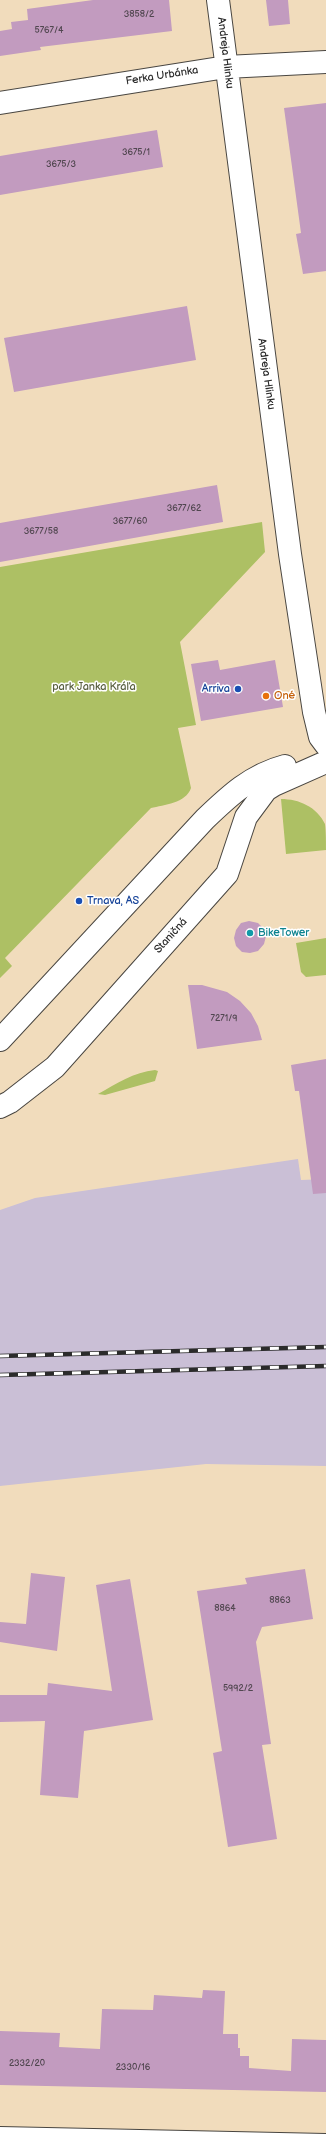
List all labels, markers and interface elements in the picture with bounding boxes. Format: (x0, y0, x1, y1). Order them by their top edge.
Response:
house number: 3858/2 (124, 10, 154, 20)
street label: Andreja Hlinku (214, 16, 236, 90)
house number: 5767/4 (34, 26, 64, 36)
street label: Ferka Urbánka (125, 64, 199, 88)
house number: 3675/1 (122, 148, 150, 158)
house number: 3675/3 (46, 160, 76, 170)
street label: Andreja Hlinku (254, 337, 278, 411)
house number: 3677/62 (167, 504, 201, 514)
house number: 3677/60 (113, 517, 147, 527)
house number: 3677/58 (24, 527, 58, 537)
park label: park Janka Kráľa (52, 680, 136, 694)
place label: Arriva (202, 682, 230, 696)
marker: Arriva (233, 684, 243, 694)
place label: Oné (274, 689, 295, 703)
marker: Oné (261, 691, 271, 701)
place label: Trnava, AS (87, 894, 139, 908)
marker: Trnava, AS (74, 896, 84, 906)
street label: Staničná (152, 916, 190, 956)
place label: BikeTower (258, 926, 309, 940)
marker: BikeTower (245, 928, 255, 938)
house number: 7271/9 (211, 1014, 237, 1024)
house number: 8863 (269, 1596, 291, 1606)
house number: 8864 (214, 1604, 236, 1614)
house number: 5992/2 (223, 1684, 253, 1694)
house number: 2332/20 (9, 2059, 45, 2069)
house number: 2330/16 (116, 2063, 150, 2073)

